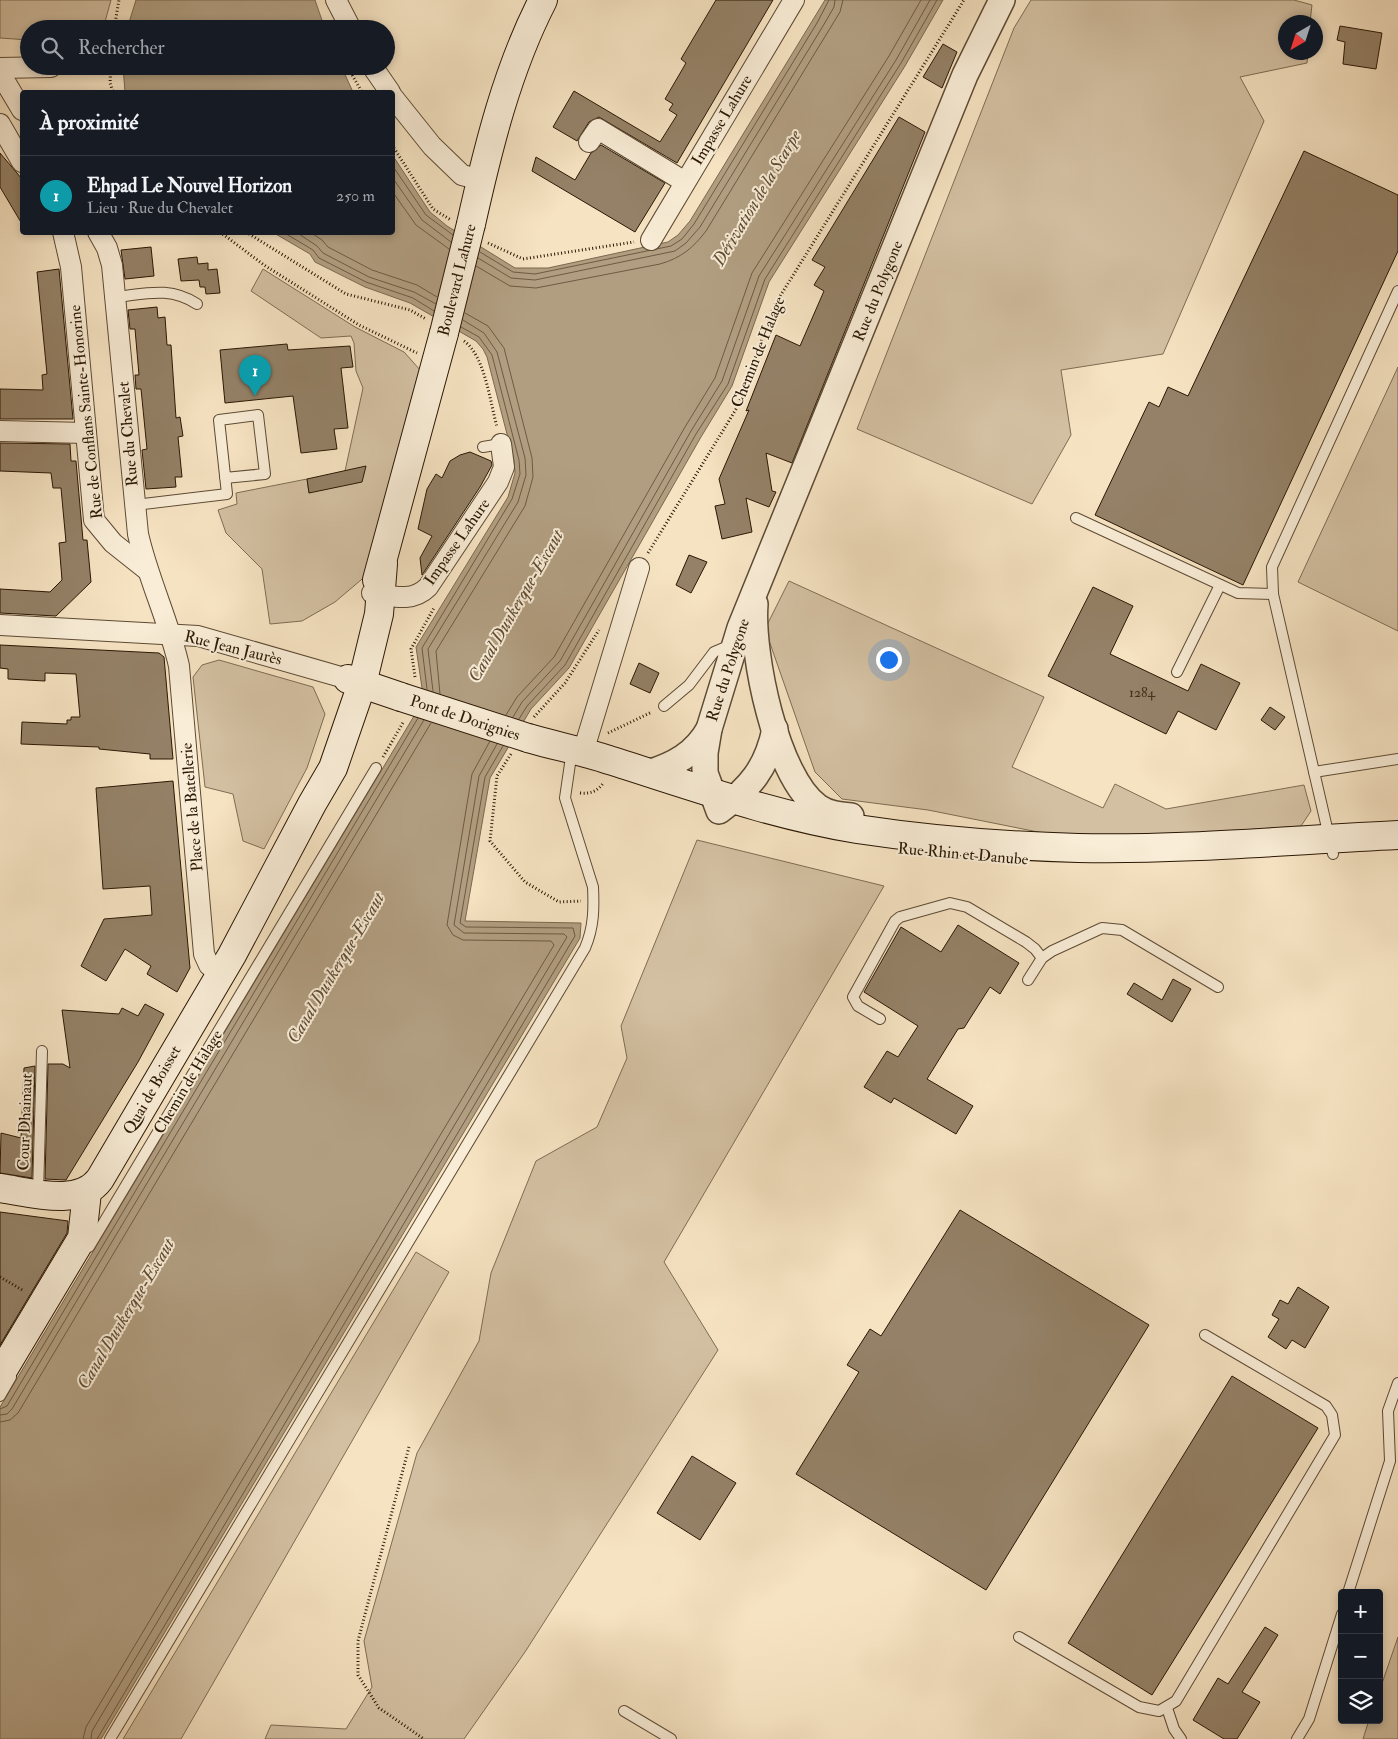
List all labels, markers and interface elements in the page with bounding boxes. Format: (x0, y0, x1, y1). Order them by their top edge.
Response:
north arrow (1278, 15, 1323, 60)
search box (20, 20, 395, 75)
icon: search (38, 34, 66, 62)
text: Rechercher (78, 36, 165, 60)
street label: Impasse Lahure (687, 71, 758, 169)
text: À proximité (40, 109, 138, 136)
water label: Dérivation de la Scarpe (707, 125, 807, 271)
text: Ehpad Le Nouvel Horizon (87, 174, 292, 198)
text: 1 (53, 186, 59, 206)
text: 250 m (336, 186, 375, 206)
text: Lieu · Rue du Chevalet (87, 198, 233, 218)
street label: Boulevard Lahure (433, 221, 481, 338)
street label: Rue du Polygone (849, 237, 907, 344)
street label: Chemin de Halage (727, 293, 789, 410)
street label: Rue de Conflans Sainte-Honorine (65, 304, 107, 520)
pin: 1 (239, 355, 271, 396)
street label: Rue du Chevalet (113, 381, 143, 487)
street label: Impasse Lahure (420, 494, 495, 590)
water label: Canal Dunkerque-Escaut (463, 525, 569, 686)
street label: Rue du Polygone (702, 616, 754, 724)
street label: Rue Jean Jaurès (182, 626, 284, 671)
your location (876, 647, 902, 673)
house number: 1284 (1129, 684, 1157, 701)
street label: Pont de Dorignies (407, 691, 523, 745)
street label: Place de la Batellerie (176, 742, 208, 872)
street label: Rue Rhin et Danube (897, 838, 1029, 870)
water label: Canal Dunkerque-Escaut (282, 888, 391, 1048)
street label: Chemin de Halage (149, 1026, 227, 1138)
street label: Quai de Boisset (119, 1042, 185, 1138)
street label: Cour Dhainaut (13, 1073, 37, 1171)
water label: Canal Dunkerque-Escaut (72, 1234, 181, 1394)
map controls (1338, 1589, 1383, 1724)
button: + (1338, 1589, 1383, 1634)
button: − (1338, 1634, 1383, 1679)
button: layers (1338, 1679, 1383, 1724)

